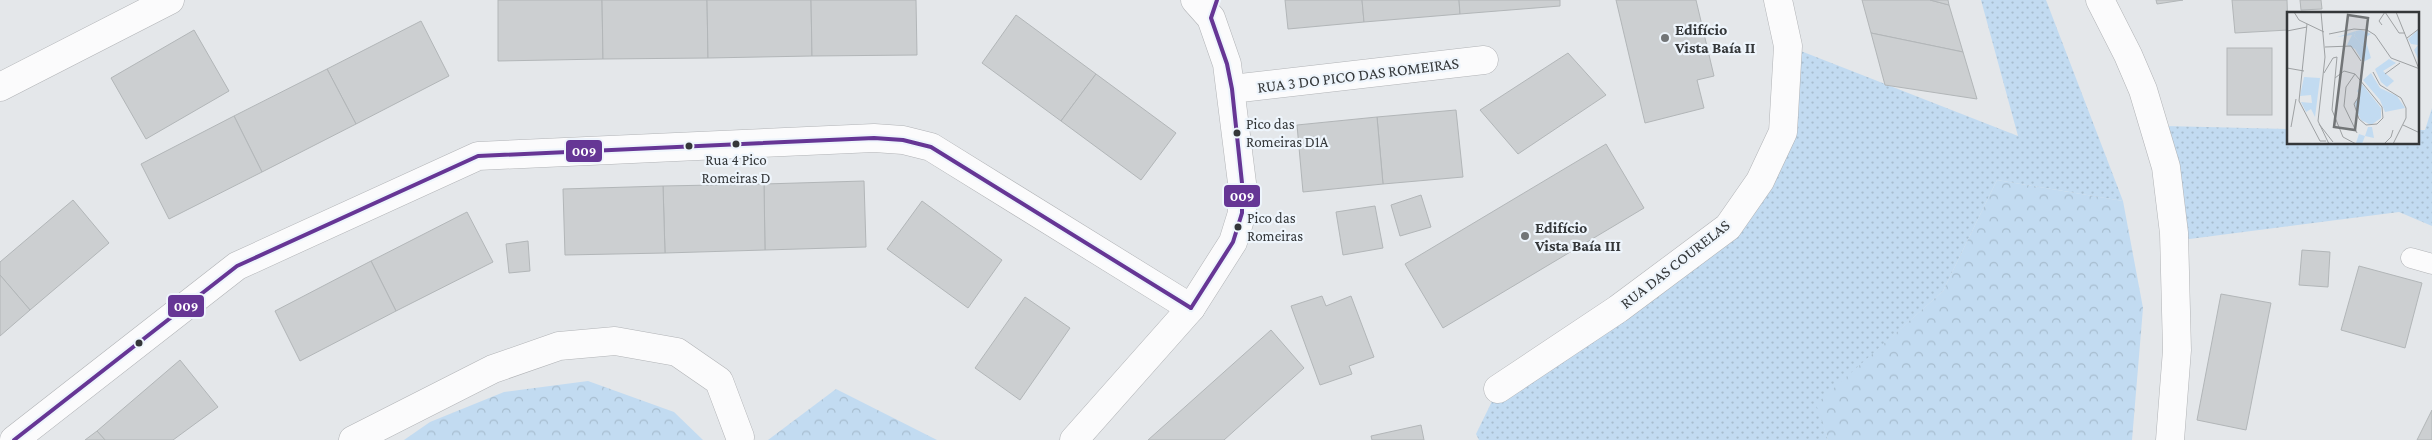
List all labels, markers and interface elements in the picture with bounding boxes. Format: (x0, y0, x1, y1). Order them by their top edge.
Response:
inset map (2287, 12, 2420, 145)
place label: Edifício Vista Baía II (1674, 21, 1755, 56)
marker: Edifício Vista Baía II (1659, 32, 1671, 44)
street label: RUA 3 DO PICO DAS ROMEIRAS (1256, 54, 1460, 96)
place label: Pico das Romeiras D1A (1246, 116, 1329, 150)
marker: Pico das Romeiras D1A (1232, 128, 1242, 138)
line badge: 009 (565, 139, 603, 163)
marker: Rua 4 Pico Romeiras D (731, 139, 741, 149)
unlabelled marker (684, 141, 694, 151)
text: 009 (572, 143, 596, 159)
place label: Rua 4 Pico Romeiras D (702, 152, 770, 186)
line badge: 009 (1223, 184, 1261, 208)
text: 009 (1230, 188, 1254, 204)
place label: Pico das Romeiras (1247, 210, 1303, 244)
street label: RUA DAS COURELAS (1617, 216, 1733, 312)
place label: Edifício Vista Baía III (1534, 219, 1621, 254)
marker: Pico das Romeiras (1233, 222, 1243, 232)
marker: Edifício Vista Baía III (1519, 230, 1531, 242)
line badge: 009 (167, 294, 205, 318)
text: 009 (174, 298, 198, 314)
unlabelled marker (134, 338, 144, 348)

